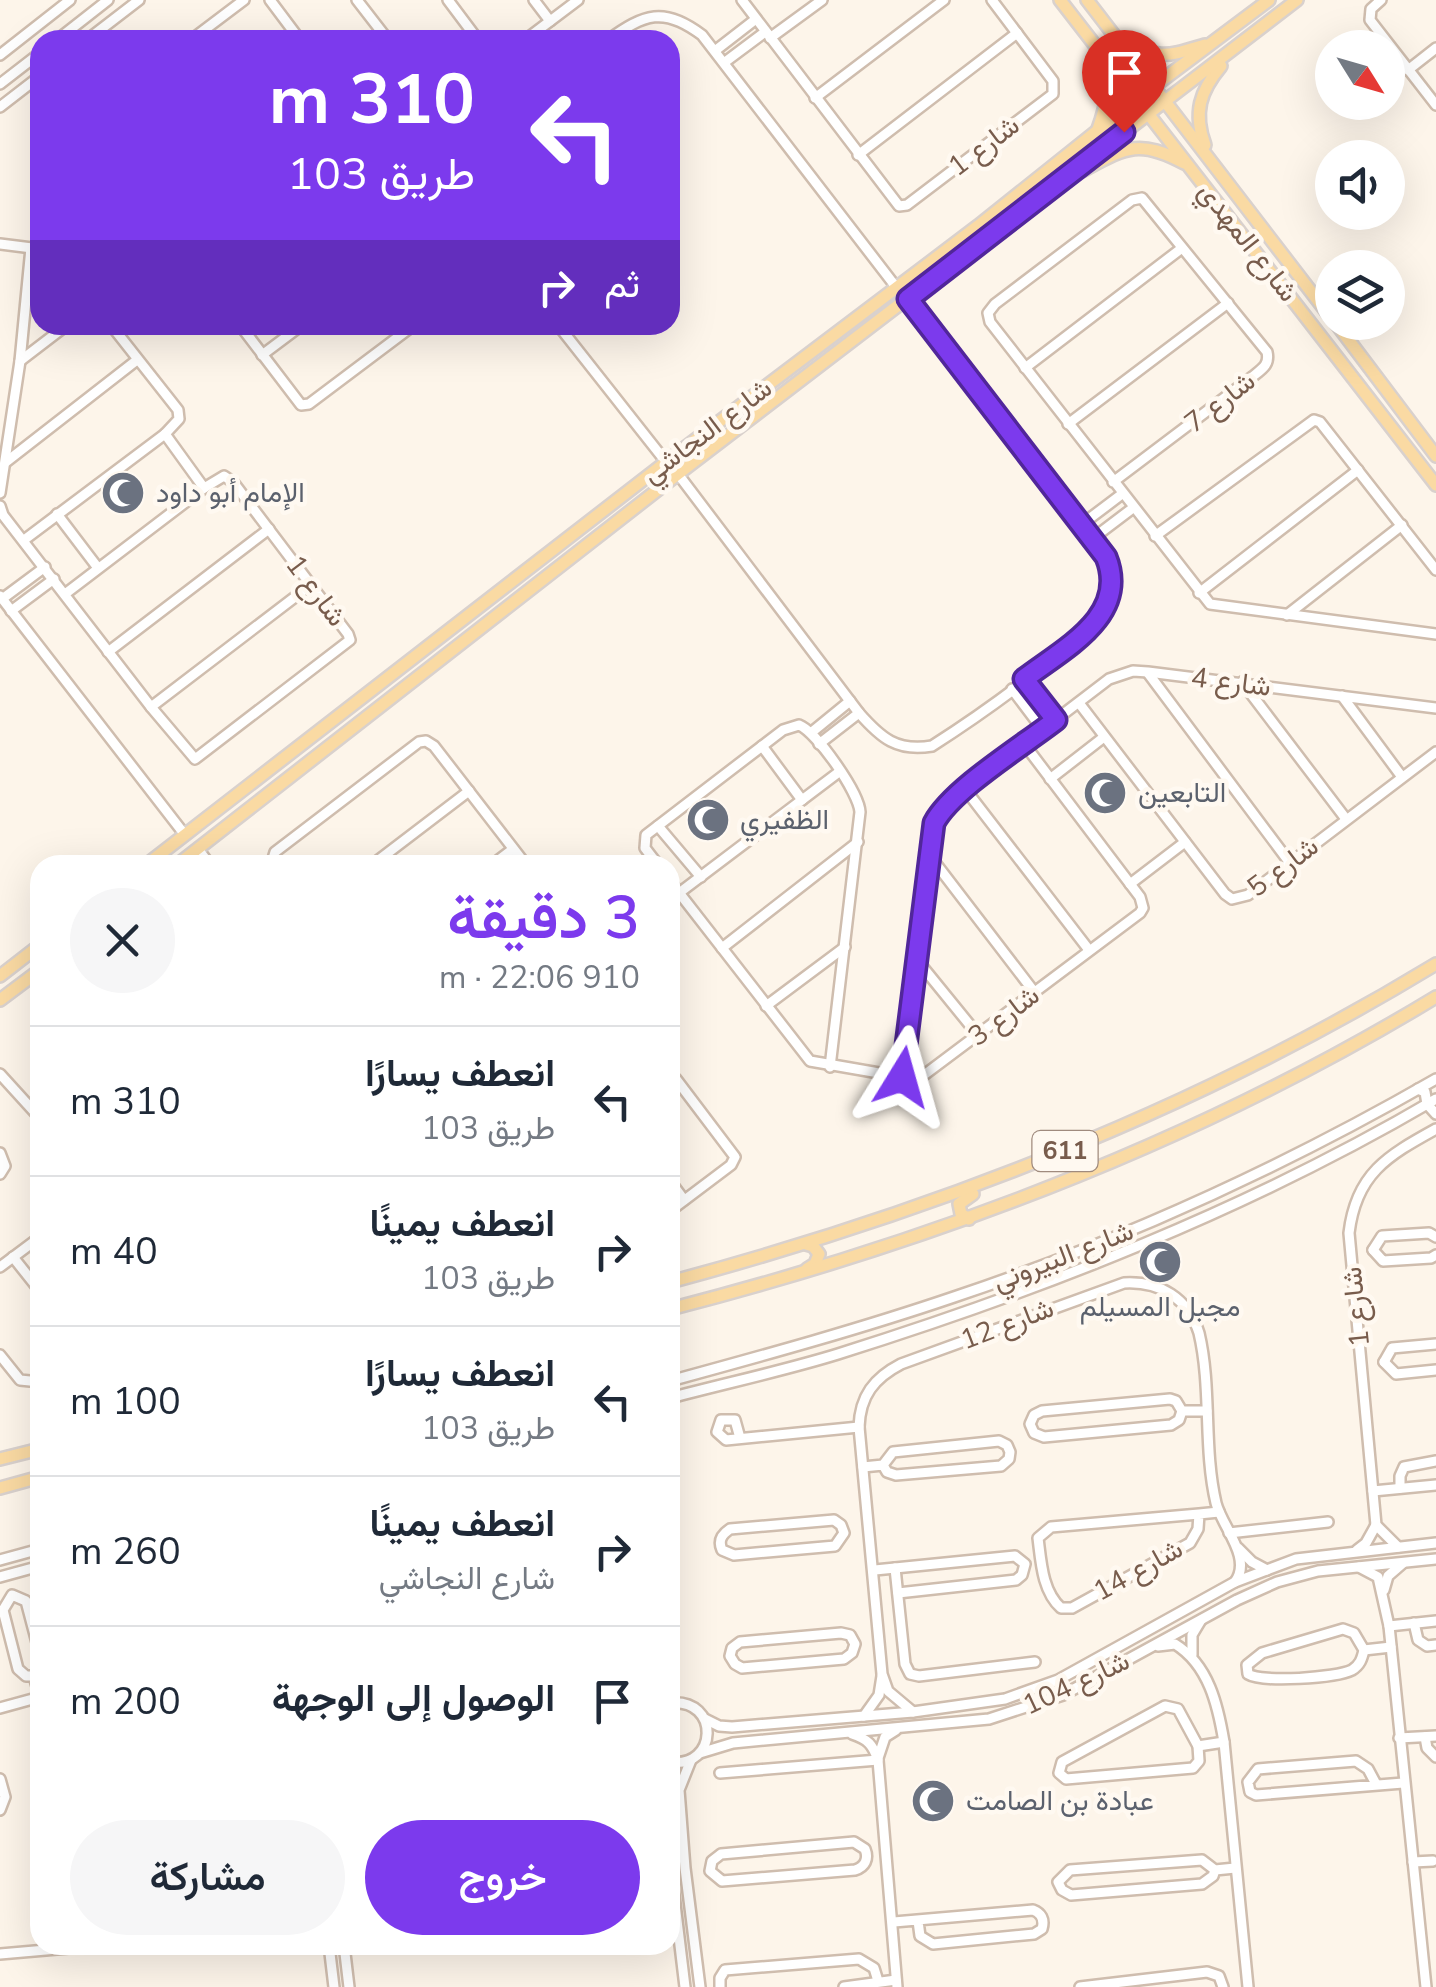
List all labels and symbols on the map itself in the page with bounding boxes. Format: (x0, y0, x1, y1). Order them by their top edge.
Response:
pin (1082, 30, 1167, 133)
north arrow (1315, 30, 1405, 120)
street label: شارع 1 (940, 107, 1028, 185)
street label: شارع المهدي (1187, 174, 1307, 312)
street label: شارع 7 (1177, 362, 1263, 442)
street label: شارع النجاشي (634, 369, 782, 495)
mosque icon: الإمام أبو داود (100, 470, 146, 516)
place label: الإمام أبو داود (156, 474, 305, 512)
street label: شارع 1 (277, 547, 355, 635)
street label: شارع 4 (1189, 658, 1273, 706)
mosque icon: التابعين (1082, 770, 1128, 816)
place label: التابعين (1138, 774, 1226, 812)
mosque icon: الظفيري (685, 797, 731, 843)
place label: الظفيري (740, 801, 829, 842)
street label: شارع 5 (1239, 828, 1327, 906)
street label: شارع 3 (960, 977, 1048, 1055)
position arrow (850, 1025, 954, 1129)
road number: 611 (1032, 1131, 1098, 1171)
street label: شارع البيروني (987, 1212, 1140, 1303)
mosque icon: مجبل المسيلم (1137, 1239, 1183, 1285)
street label: شارع 1 (1333, 1265, 1379, 1349)
place label: مجبل المسيلم (1080, 1288, 1240, 1326)
street label: شارع 12 (955, 1289, 1059, 1359)
street label: شارع 14 (1086, 1530, 1190, 1610)
street label: شارع 104 (1016, 1642, 1136, 1724)
mosque icon: عبادة بن الصامت (910, 1778, 956, 1824)
place label: عبادة بن الصامت (966, 1782, 1154, 1820)

